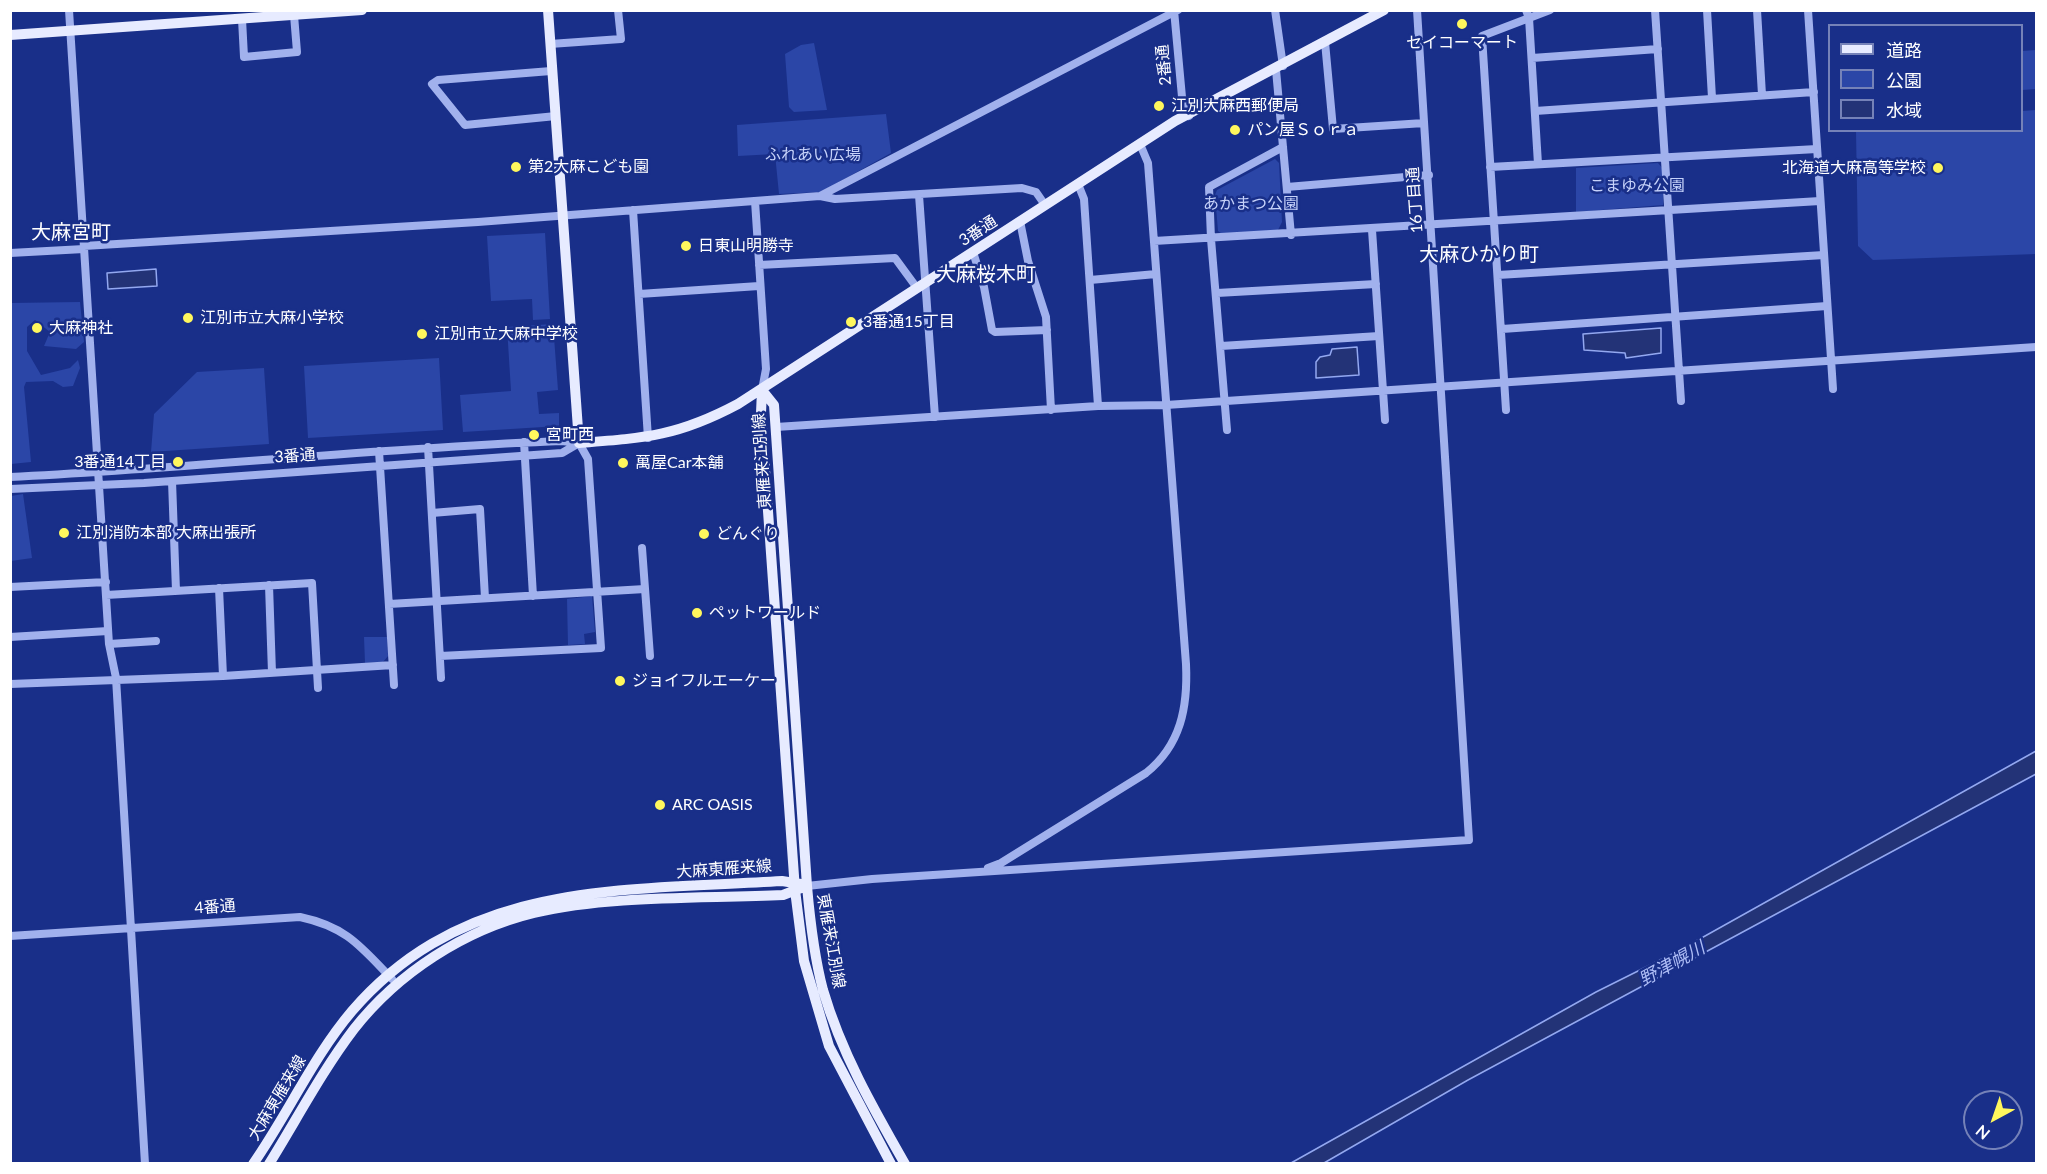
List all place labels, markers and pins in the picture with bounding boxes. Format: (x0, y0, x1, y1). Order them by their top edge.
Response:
marker: セイコーマート (1455, 17, 1469, 31)
place label: セイコーマート (1406, 33, 1518, 53)
place label: 江別大麻西郵便局 (1171, 96, 1299, 116)
marker: 江別大麻西郵便局 (1152, 99, 1166, 113)
place label: パン屋Ｓｏｒａ (1247, 120, 1359, 140)
marker: パン屋Ｓｏｒａ (1228, 123, 1242, 137)
place label: 第2大麻こども園 (528, 157, 649, 177)
place label: 北海道大麻高等学校 (1782, 158, 1926, 178)
marker: 第2大麻こども園 (509, 160, 523, 174)
marker: 北海道大麻高等学校 (1931, 161, 1945, 175)
place label: 日東山明勝寺 (698, 236, 794, 256)
marker: 日東山明勝寺 (679, 239, 693, 253)
place label: 江別市立大麻小学校 (200, 308, 344, 328)
marker: 江別市立大麻小学校 (181, 311, 195, 325)
place label: 3番通15丁目 (863, 312, 955, 332)
marker: 3番通15丁目 (844, 315, 858, 329)
place label: 大麻神社 (49, 318, 113, 338)
marker: 大麻神社 (30, 321, 44, 335)
place label: 江別市立大麻中学校 (434, 324, 578, 344)
marker: 江別市立大麻中学校 (415, 327, 429, 341)
place label: 宮町西 (546, 425, 594, 445)
marker: 宮町西 (527, 428, 541, 442)
place label: 3番通14丁目 (74, 452, 166, 472)
place label: 萬屋Car本舗 (635, 453, 723, 473)
marker: 3番通14丁目 (171, 455, 185, 469)
marker: 萬屋Car本舗 (616, 456, 630, 470)
place label: 江別消防本部 大麻出張所 (76, 523, 256, 543)
place label: どんぐり (716, 524, 780, 544)
marker: 江別消防本部 大麻出張所 (57, 526, 71, 540)
marker: どんぐり (697, 527, 711, 541)
place label: ペットワールド (709, 603, 821, 623)
marker: ペットワールド (690, 606, 704, 620)
place label: ジョイフルエーケー (632, 671, 776, 691)
marker: ジョイフルエーケー (613, 674, 627, 688)
place label: ARC OASIS (672, 795, 753, 815)
marker: ARC OASIS (653, 798, 667, 812)

